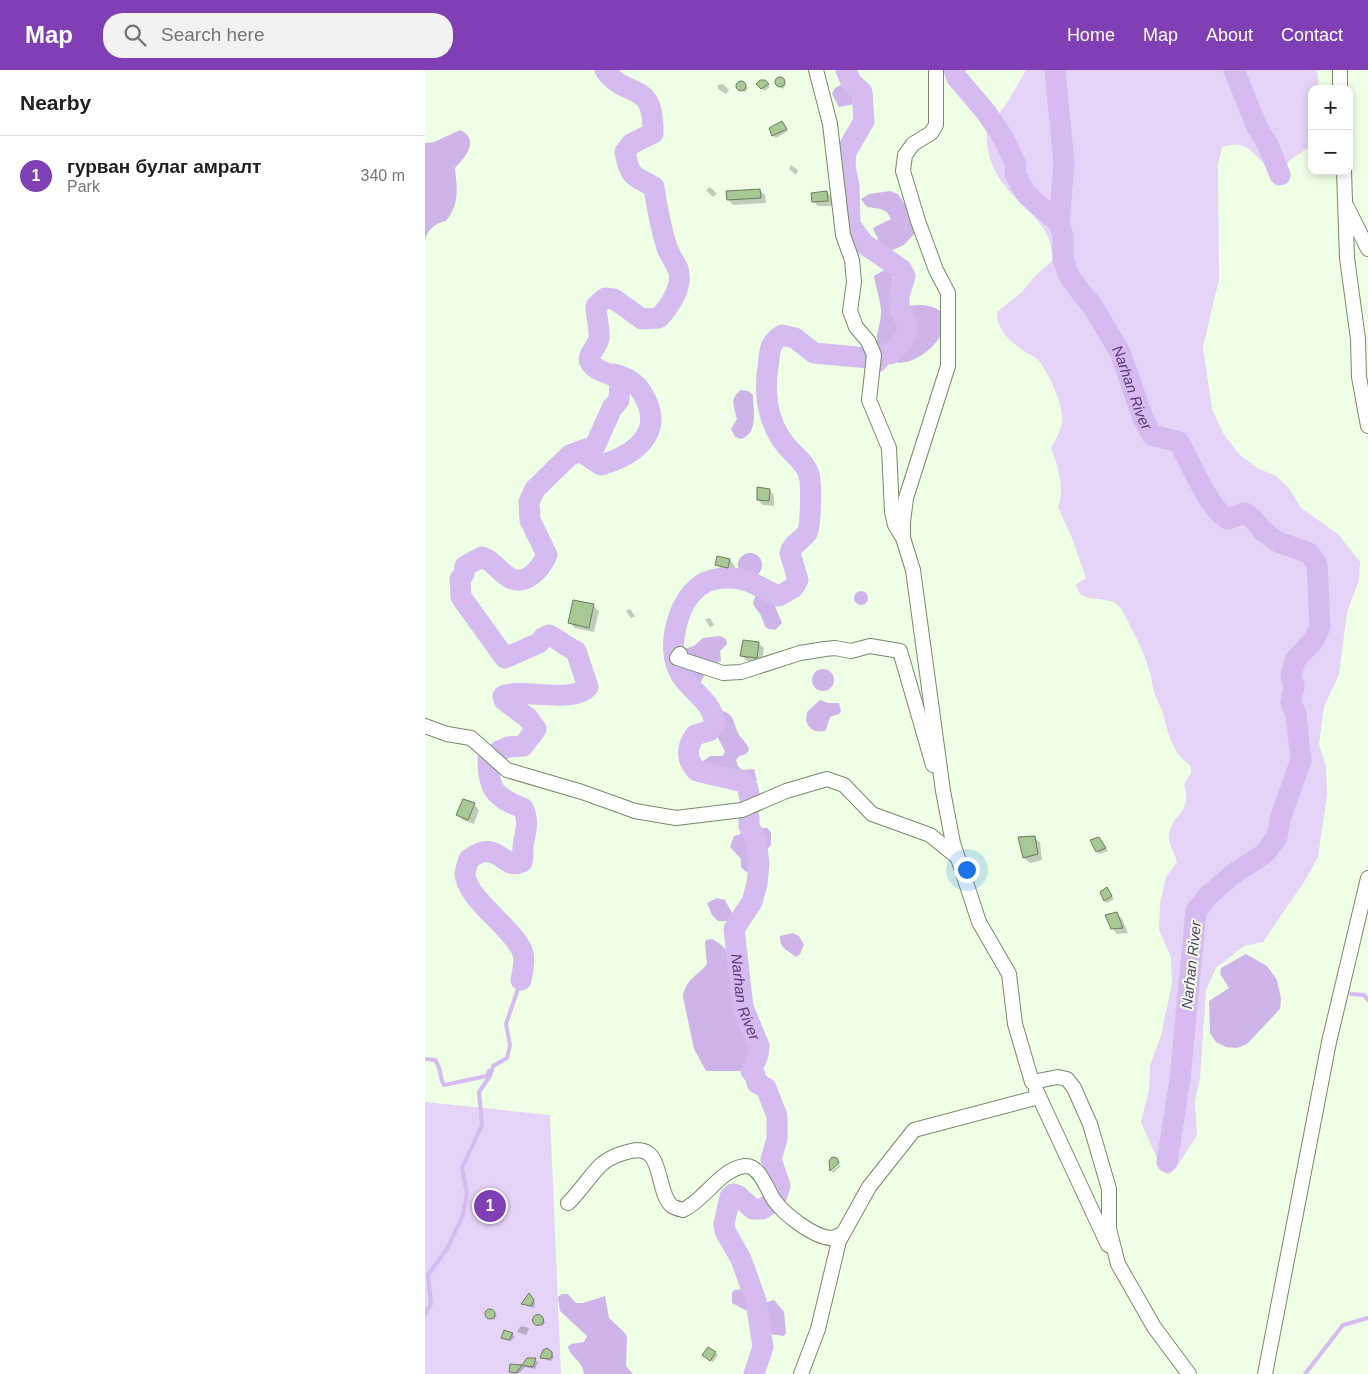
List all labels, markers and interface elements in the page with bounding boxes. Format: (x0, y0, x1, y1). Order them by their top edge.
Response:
search box (103, 13, 453, 58)
text: Map (25, 21, 73, 48)
icon: search (121, 21, 149, 49)
text: Search here (161, 24, 265, 45)
text: Home (1067, 25, 1115, 45)
text: Map (1143, 25, 1178, 45)
text: About (1206, 25, 1253, 45)
text: Contact (1281, 25, 1343, 45)
map controls (1308, 85, 1353, 175)
button: + (1308, 85, 1353, 130)
text: Nearby (20, 91, 91, 114)
button: − (1308, 130, 1353, 175)
text: гурван булаг амралт (67, 156, 261, 177)
text: 1 (32, 167, 40, 184)
text: 340 m (361, 167, 405, 184)
text: Park (67, 178, 100, 195)
water label: Narhan River (1109, 342, 1157, 433)
your location (954, 857, 980, 883)
water label: Narhan River (1178, 919, 1204, 1010)
water label: Narhan River (728, 953, 764, 1043)
pin: 1 (474, 1187, 506, 1225)

